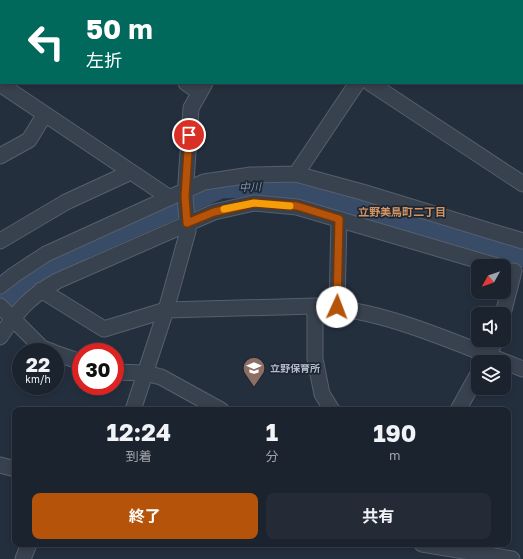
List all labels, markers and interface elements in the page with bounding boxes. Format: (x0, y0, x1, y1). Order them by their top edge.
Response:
text: 50 m (86, 12, 153, 45)
icon: left (20, 16, 72, 68)
text: 左折 (86, 49, 122, 71)
pin (172, 118, 206, 152)
icon: arrive (178, 124, 200, 146)
water label: 中川 (239, 179, 262, 194)
district label: 立野美鳥町二丁目 (358, 205, 446, 218)
north arrow (471, 259, 511, 299)
map controls (471, 259, 511, 395)
position arrow (316, 286, 358, 328)
button: sound (471, 307, 511, 347)
speed limit sign: 30 (72, 343, 124, 395)
text: 22 (26, 352, 50, 376)
school or university icon: 立野保育所 (241, 355, 267, 388)
button: layers (471, 355, 511, 395)
place label: 立野保育所 (270, 362, 320, 374)
text: km/h (25, 373, 51, 385)
text: 12:24 (107, 417, 171, 446)
text: 1 (266, 417, 278, 446)
text: 190 (373, 418, 416, 447)
text: m (389, 447, 401, 463)
text: 到着 (126, 448, 152, 464)
text: 分 (266, 448, 279, 464)
button: 終了 (32, 493, 258, 539)
button: 共有 (266, 493, 491, 539)

